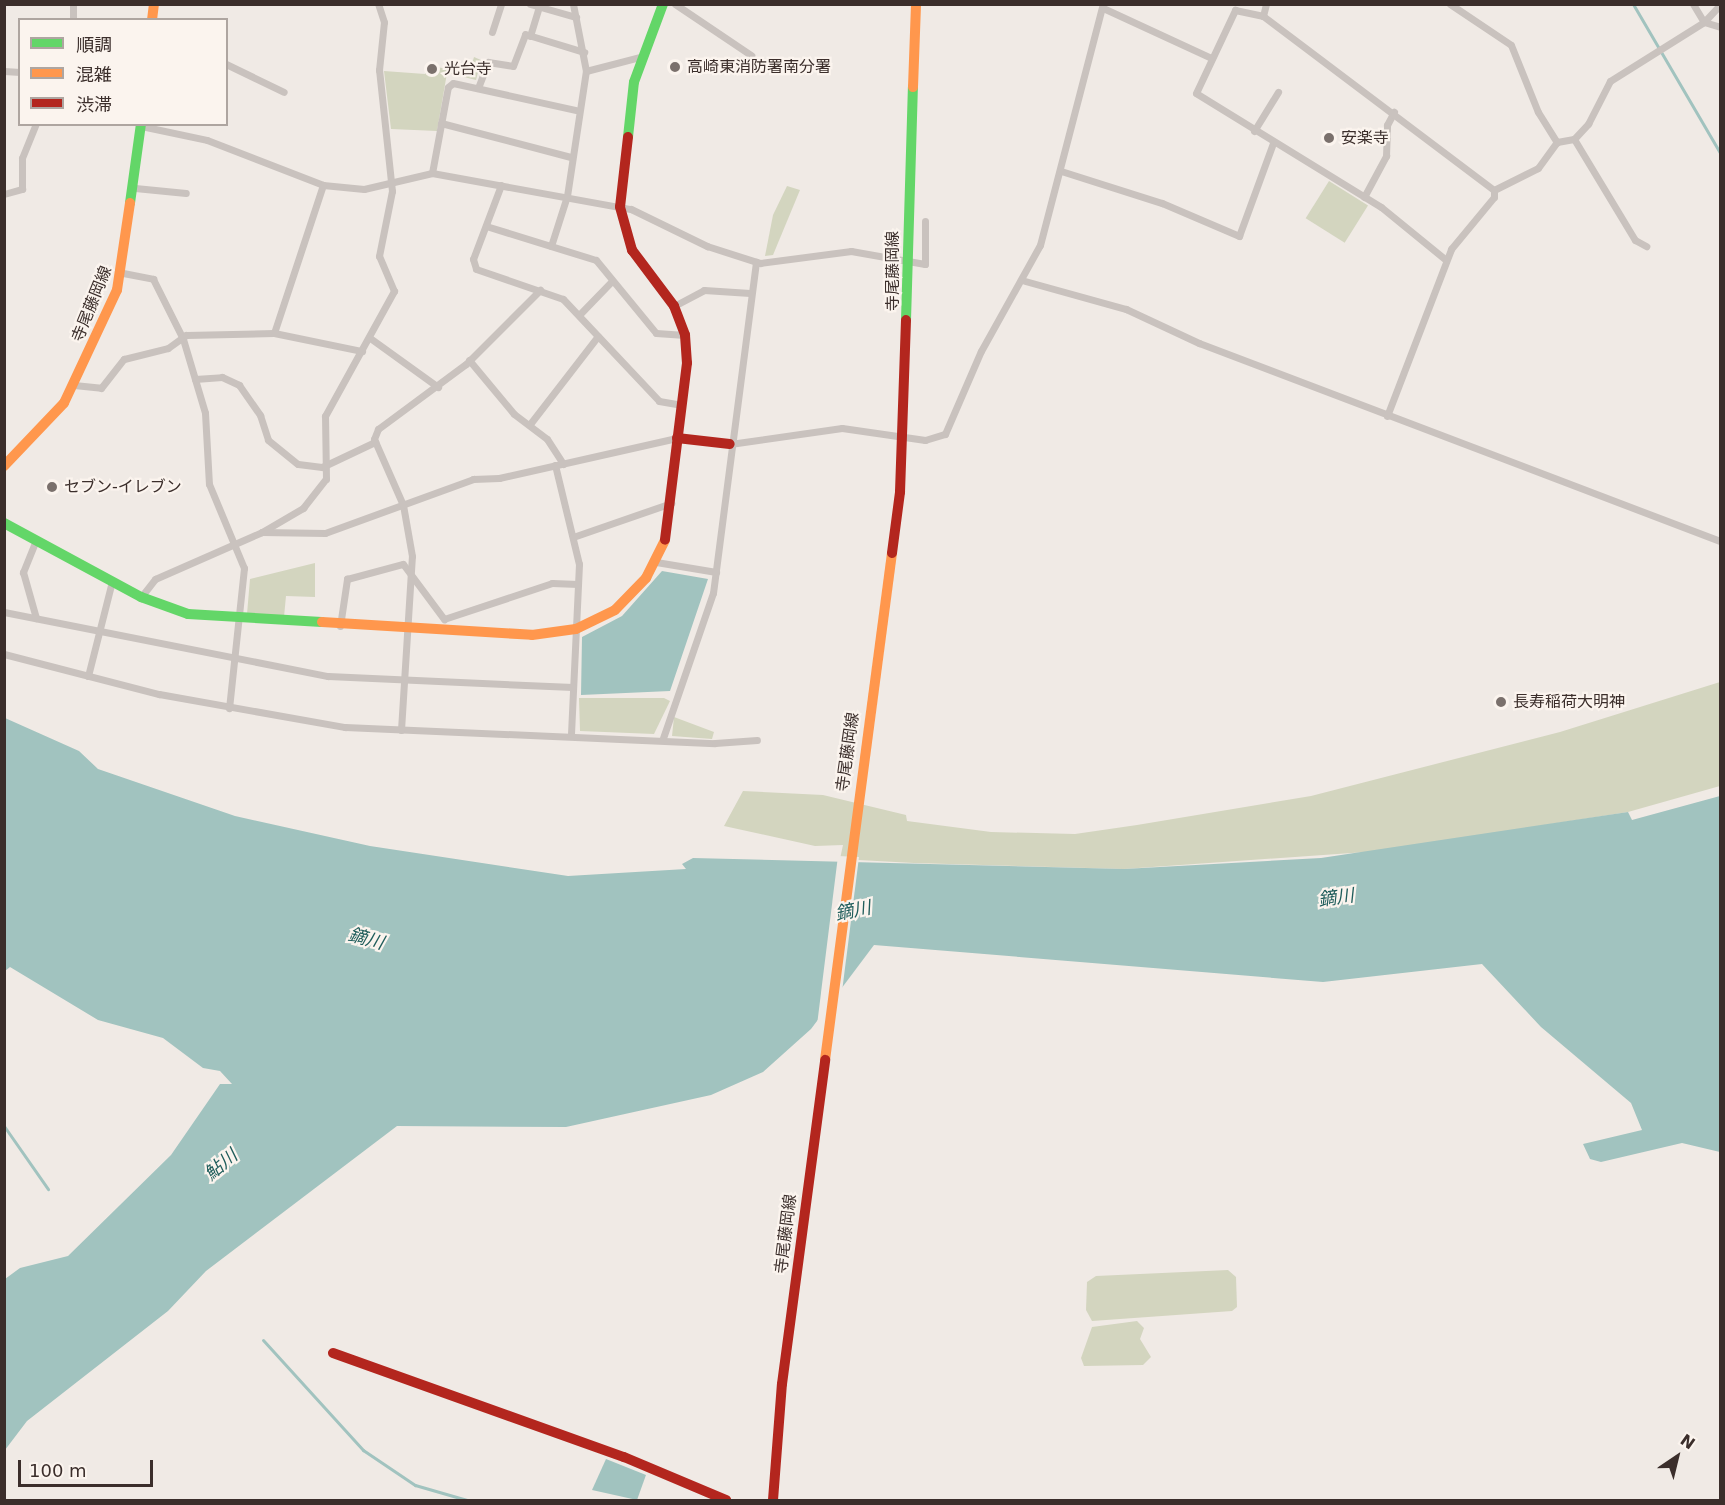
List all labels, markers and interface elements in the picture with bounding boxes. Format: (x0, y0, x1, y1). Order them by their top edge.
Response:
legend (18, 18, 228, 126)
text: 順調 (76, 34, 112, 55)
place label: 高崎東消防署南分署 (687, 57, 831, 77)
place label: 光台寺 (444, 59, 492, 79)
marker: 高崎東消防署南分署 (668, 60, 682, 74)
marker: 光台寺 (425, 62, 439, 76)
text: 混雑 (76, 64, 112, 85)
text: 渋滞 (76, 94, 112, 115)
place label: 安楽寺 (1341, 128, 1389, 148)
marker: 安楽寺 (1322, 131, 1336, 145)
street label: 寺尾藤岡線 (883, 231, 903, 311)
street label: 寺尾藤岡線 (68, 263, 116, 345)
place label: セブン-イレブン (64, 477, 182, 497)
marker: セブン-イレブン (45, 480, 59, 494)
place label: 長寿稲荷大明神 (1513, 692, 1625, 712)
marker: 長寿稲荷大明神 (1494, 695, 1508, 709)
street label: 寺尾藤岡線 (833, 711, 863, 793)
water label: 鏑川 (1317, 885, 1355, 911)
water label: 鏑川 (833, 897, 873, 925)
water label: 鏑川 (346, 924, 386, 954)
water label: 鮎川 (200, 1145, 242, 1185)
street label: 寺尾藤岡線 (772, 1193, 800, 1275)
north arrow (1647, 1427, 1707, 1487)
text: N (1677, 1430, 1699, 1453)
scale bar (21, 1448, 156, 1486)
text: 100 m (29, 1460, 87, 1481)

